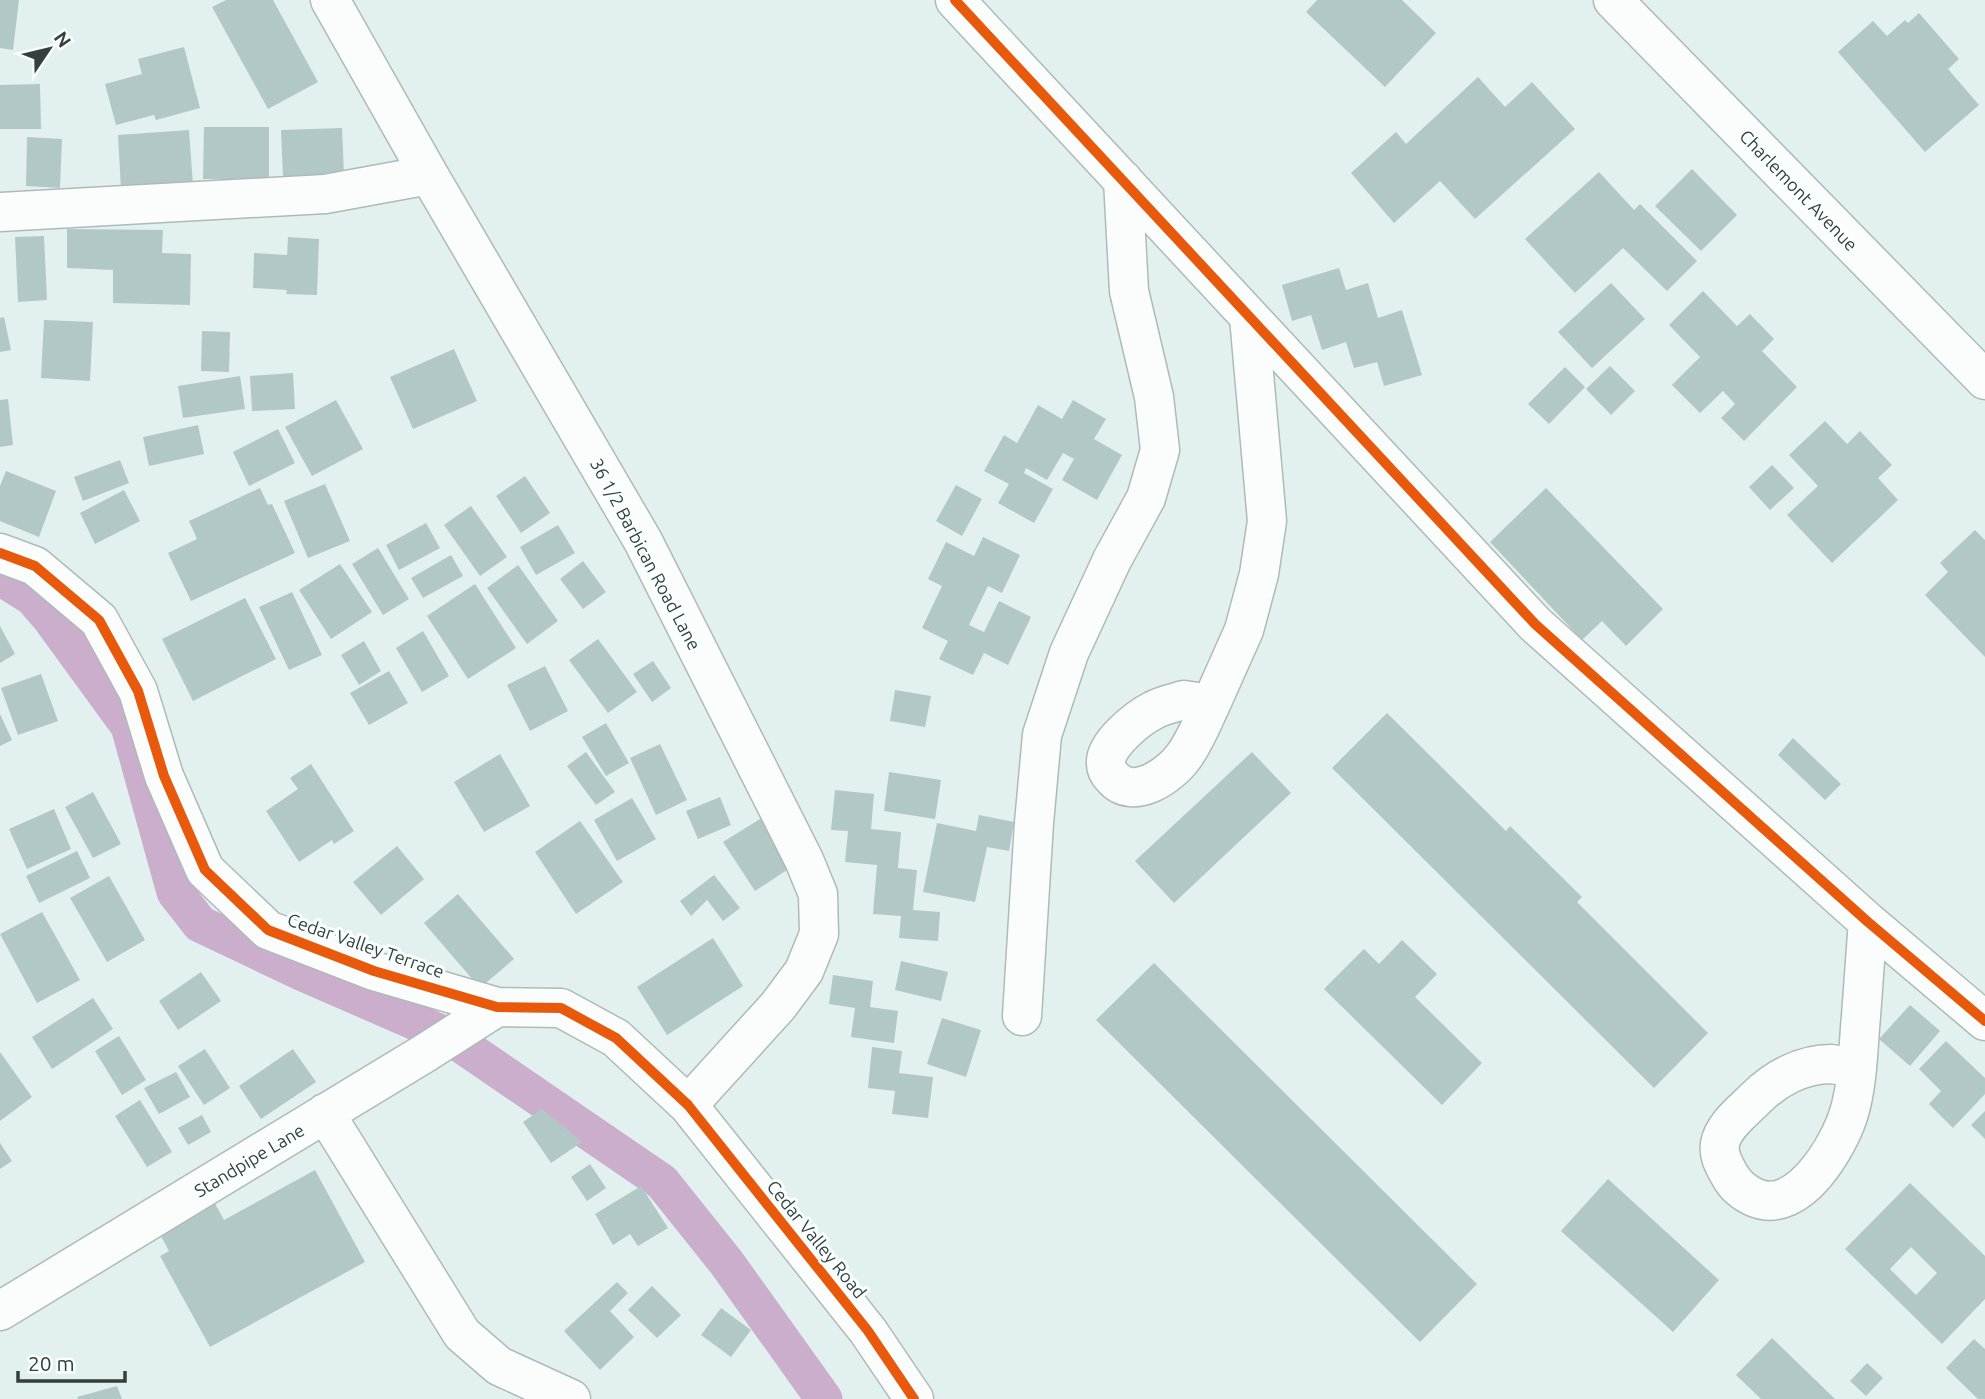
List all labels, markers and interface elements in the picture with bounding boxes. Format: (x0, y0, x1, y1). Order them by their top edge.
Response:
north arrow (14, 14, 84, 84)
text: N (50, 27, 76, 51)
street label: Charlemont Avenue (1736, 125, 1862, 255)
street label: 36 1/2 Barbican Road Lane (587, 455, 705, 653)
street label: Cedar Valley Terrace (285, 909, 447, 981)
street label: Standpipe Lane (190, 1119, 308, 1201)
street label: Cedar Valley Road (763, 1176, 871, 1302)
scale bar (18, 1340, 124, 1384)
text: 20 m (28, 1351, 75, 1375)

